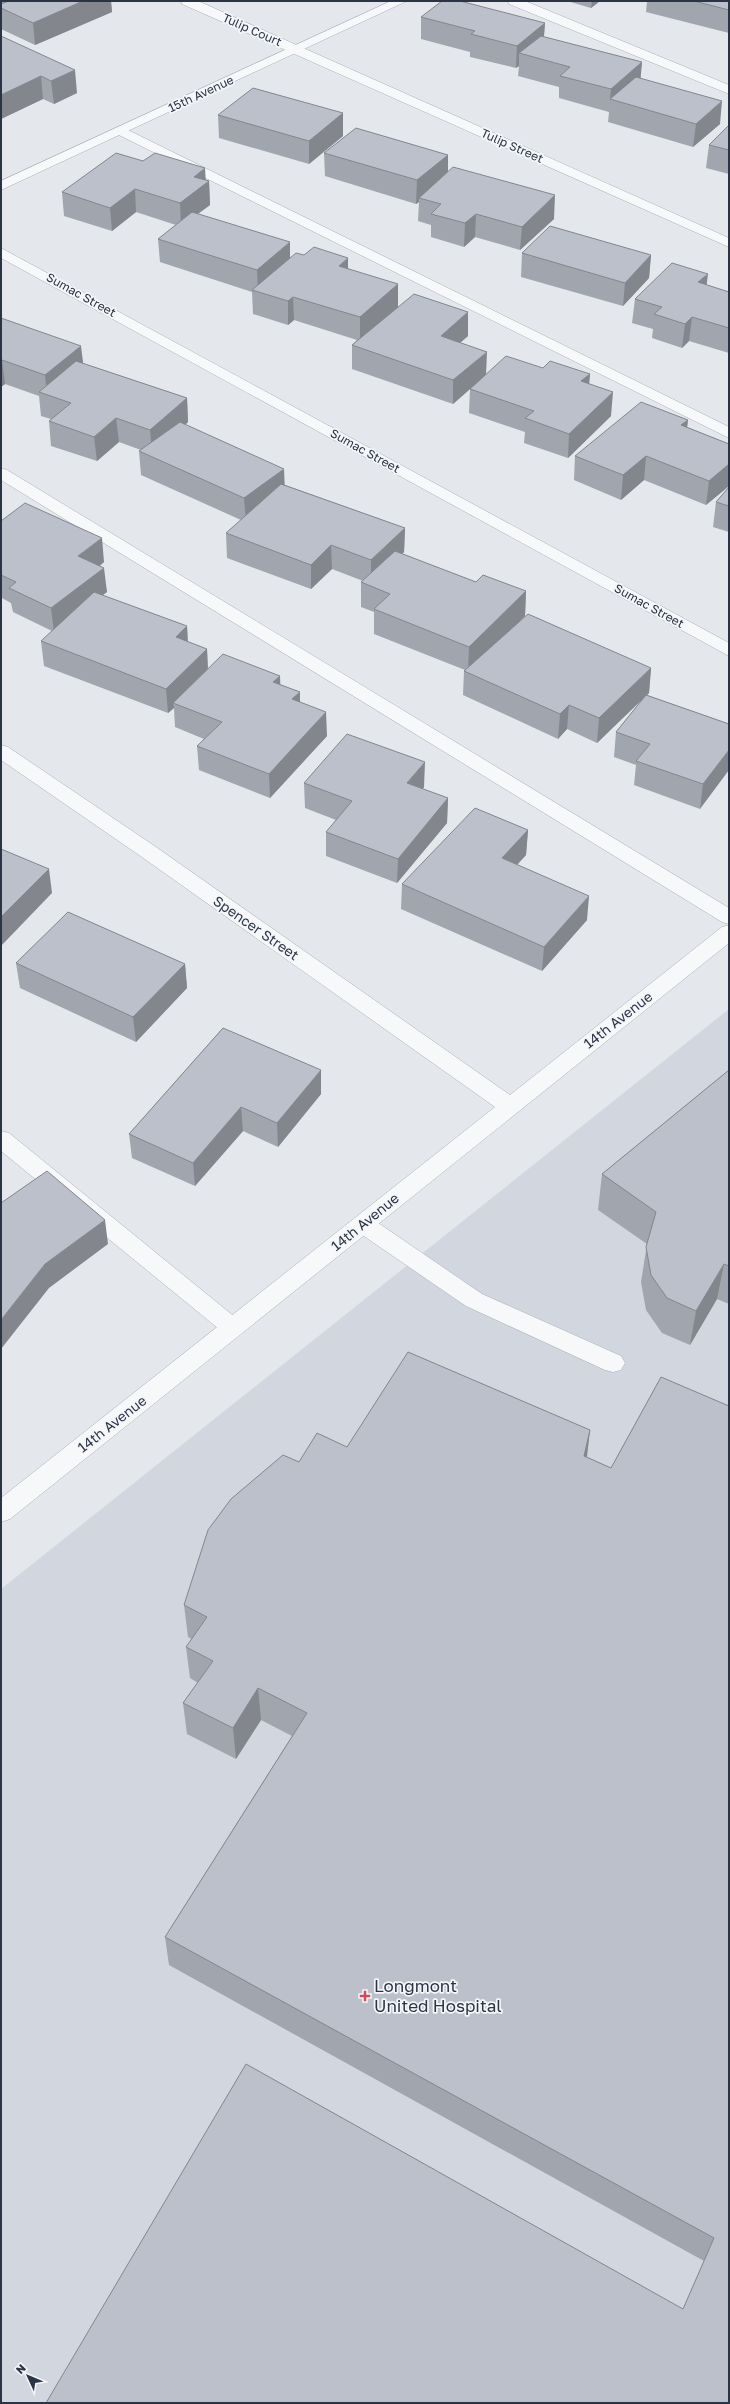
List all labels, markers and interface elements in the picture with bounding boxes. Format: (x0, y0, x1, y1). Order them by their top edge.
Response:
street label: Tulip Court (220, 10, 284, 49)
street label: 15th Avenue (166, 72, 236, 115)
street label: Tulip Street (479, 125, 546, 166)
street label: Sumac Street (44, 269, 119, 320)
street label: Sumac Street (328, 425, 403, 476)
street label: Sumac Street (612, 580, 687, 631)
street label: Spencer Street (210, 892, 302, 963)
street label: 14th Avenue (580, 988, 655, 1052)
street label: 14th Avenue (327, 1189, 402, 1254)
street label: 14th Avenue (74, 1392, 149, 1456)
place label: Longmont United Hospital (374, 1975, 502, 2016)
marker: Longmont United Hospital (359, 1990, 371, 2002)
north arrow (8, 2356, 48, 2396)
text: N (13, 2361, 28, 2376)

